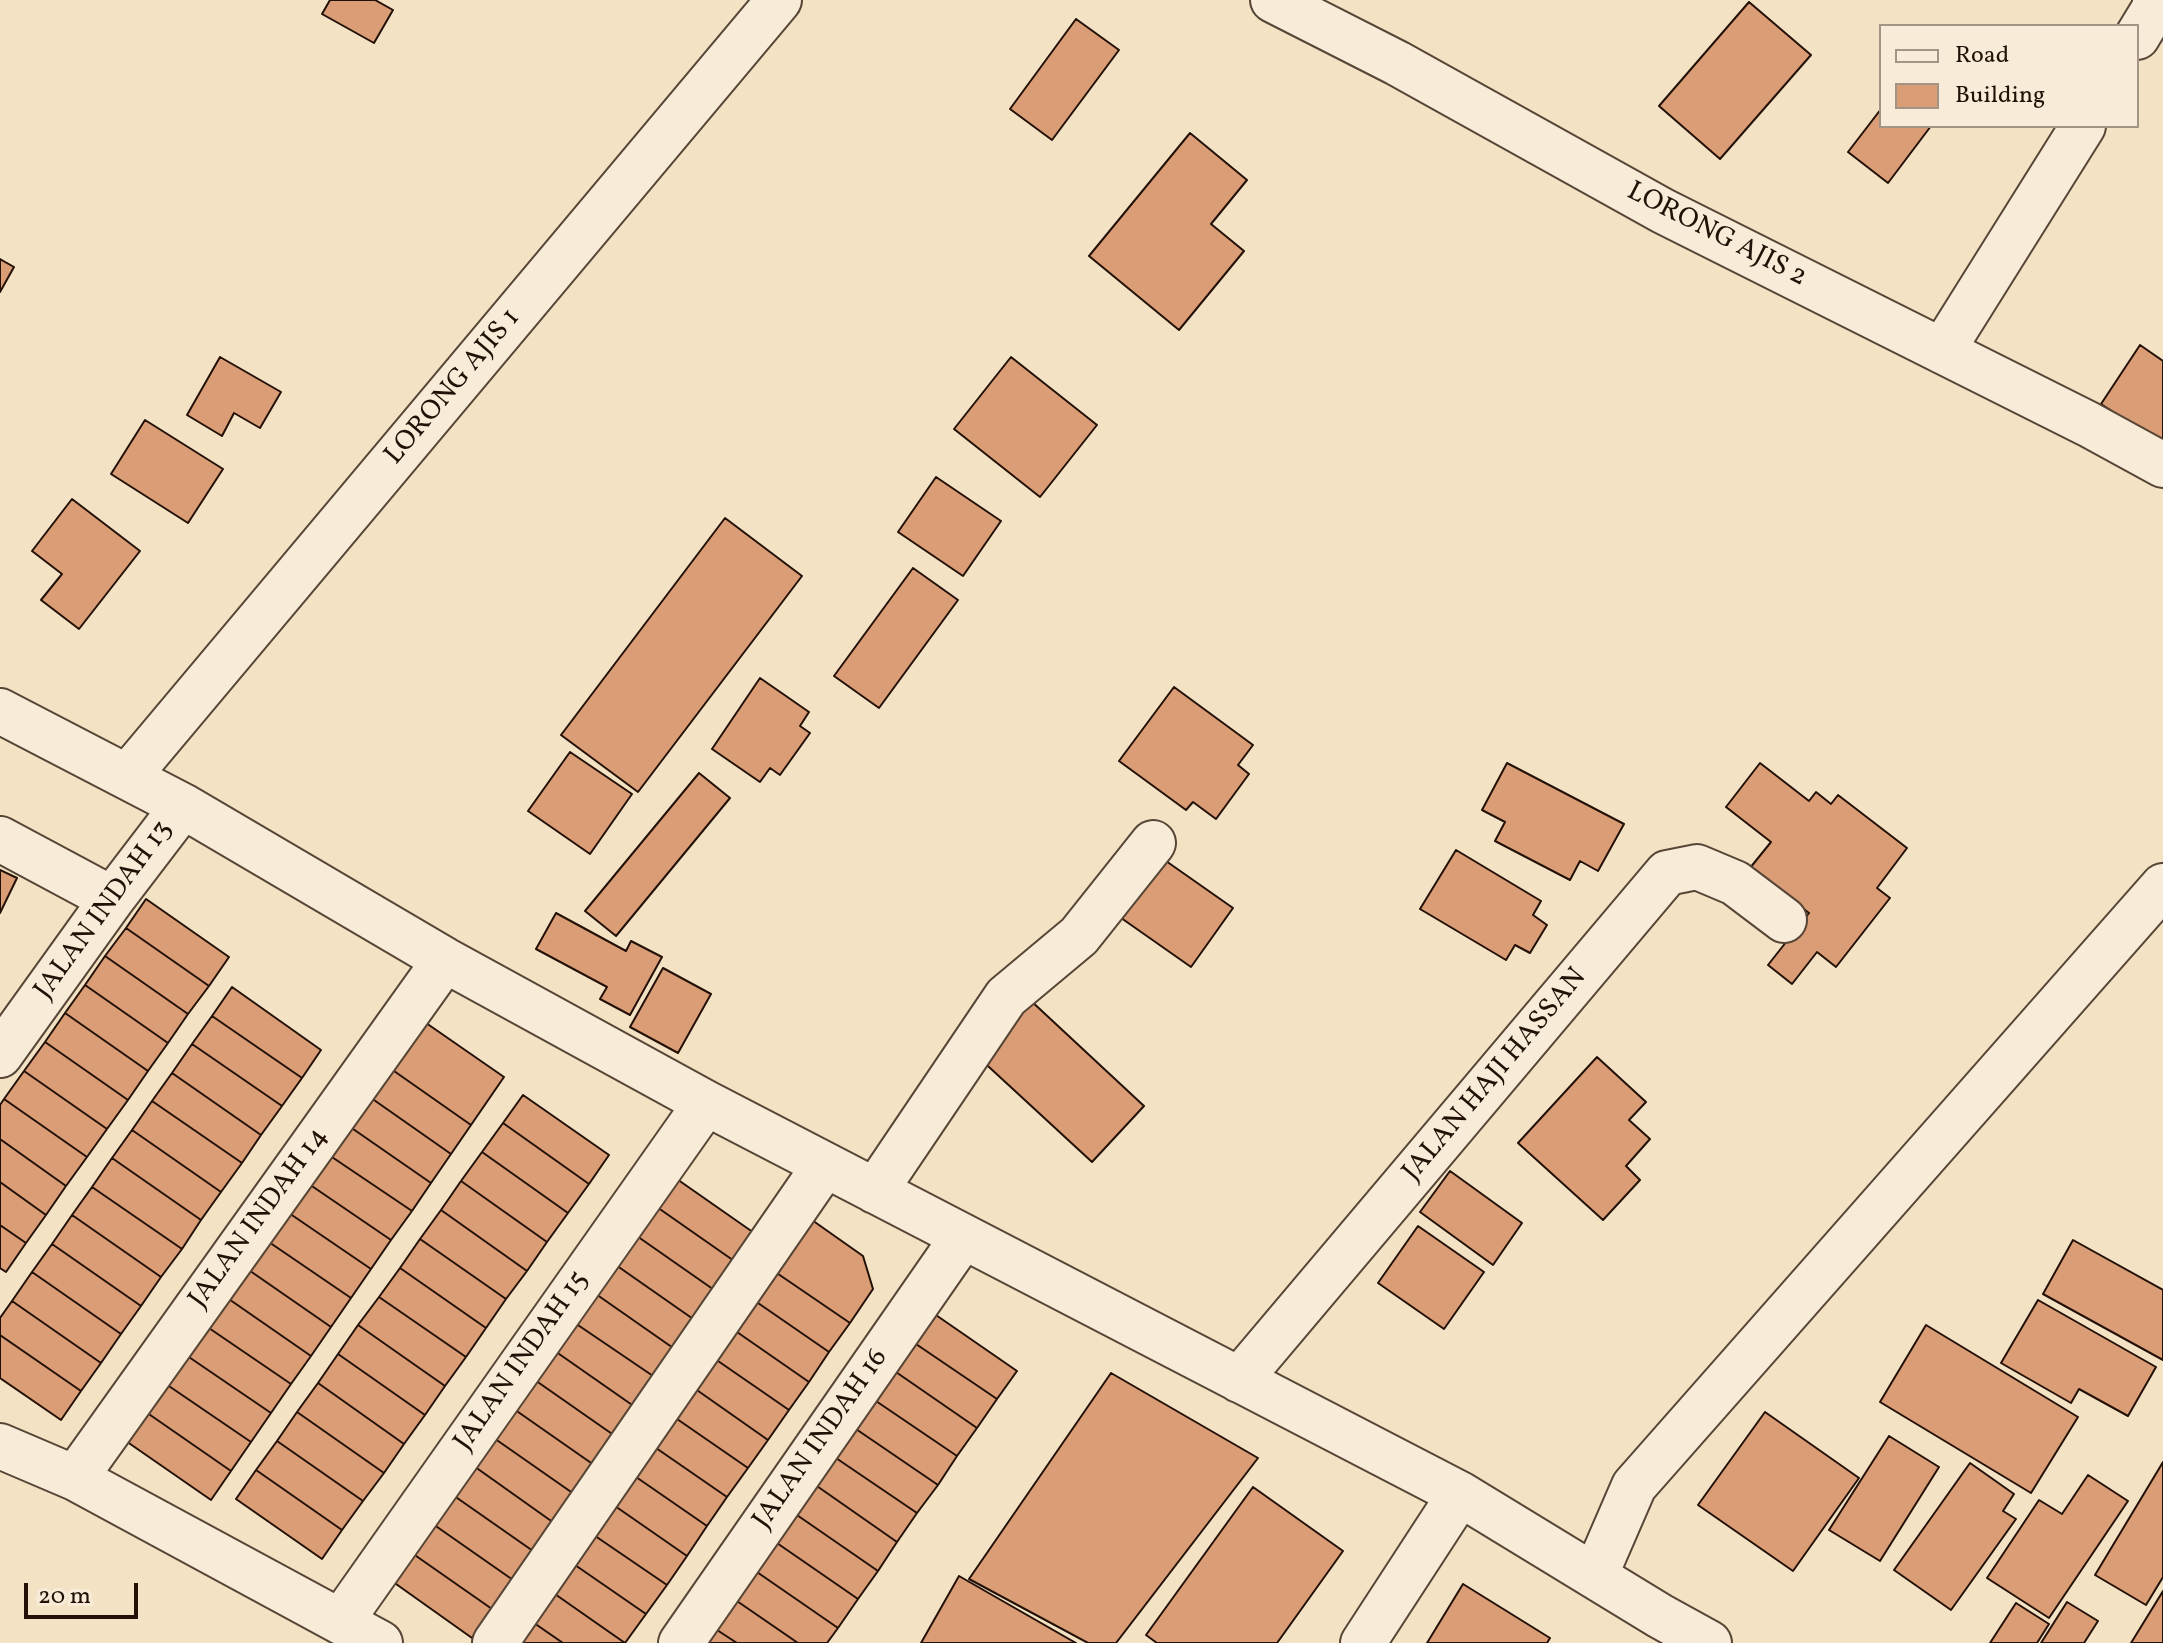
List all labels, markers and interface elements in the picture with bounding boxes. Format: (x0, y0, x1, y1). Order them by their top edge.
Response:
legend (1879, 24, 2139, 128)
text: Road (1955, 39, 2009, 73)
text: Building (1955, 79, 2045, 113)
street label: LORONG AJIS 2 (1620, 176, 1812, 296)
street label: LORONG AJIS 1 (379, 303, 529, 473)
street label: JALAN INDAH 13 (29, 815, 181, 1007)
street label: JALAN HAJI HASSAN (1397, 962, 1595, 1190)
street label: JALAN INDAH 14 (183, 1122, 337, 1316)
street label: JALAN INDAH 15 (448, 1266, 598, 1458)
street label: JALAN INDAH 16 (747, 1343, 897, 1537)
scale bar (28, 1567, 142, 1617)
text: 20 m (38, 1580, 91, 1614)

